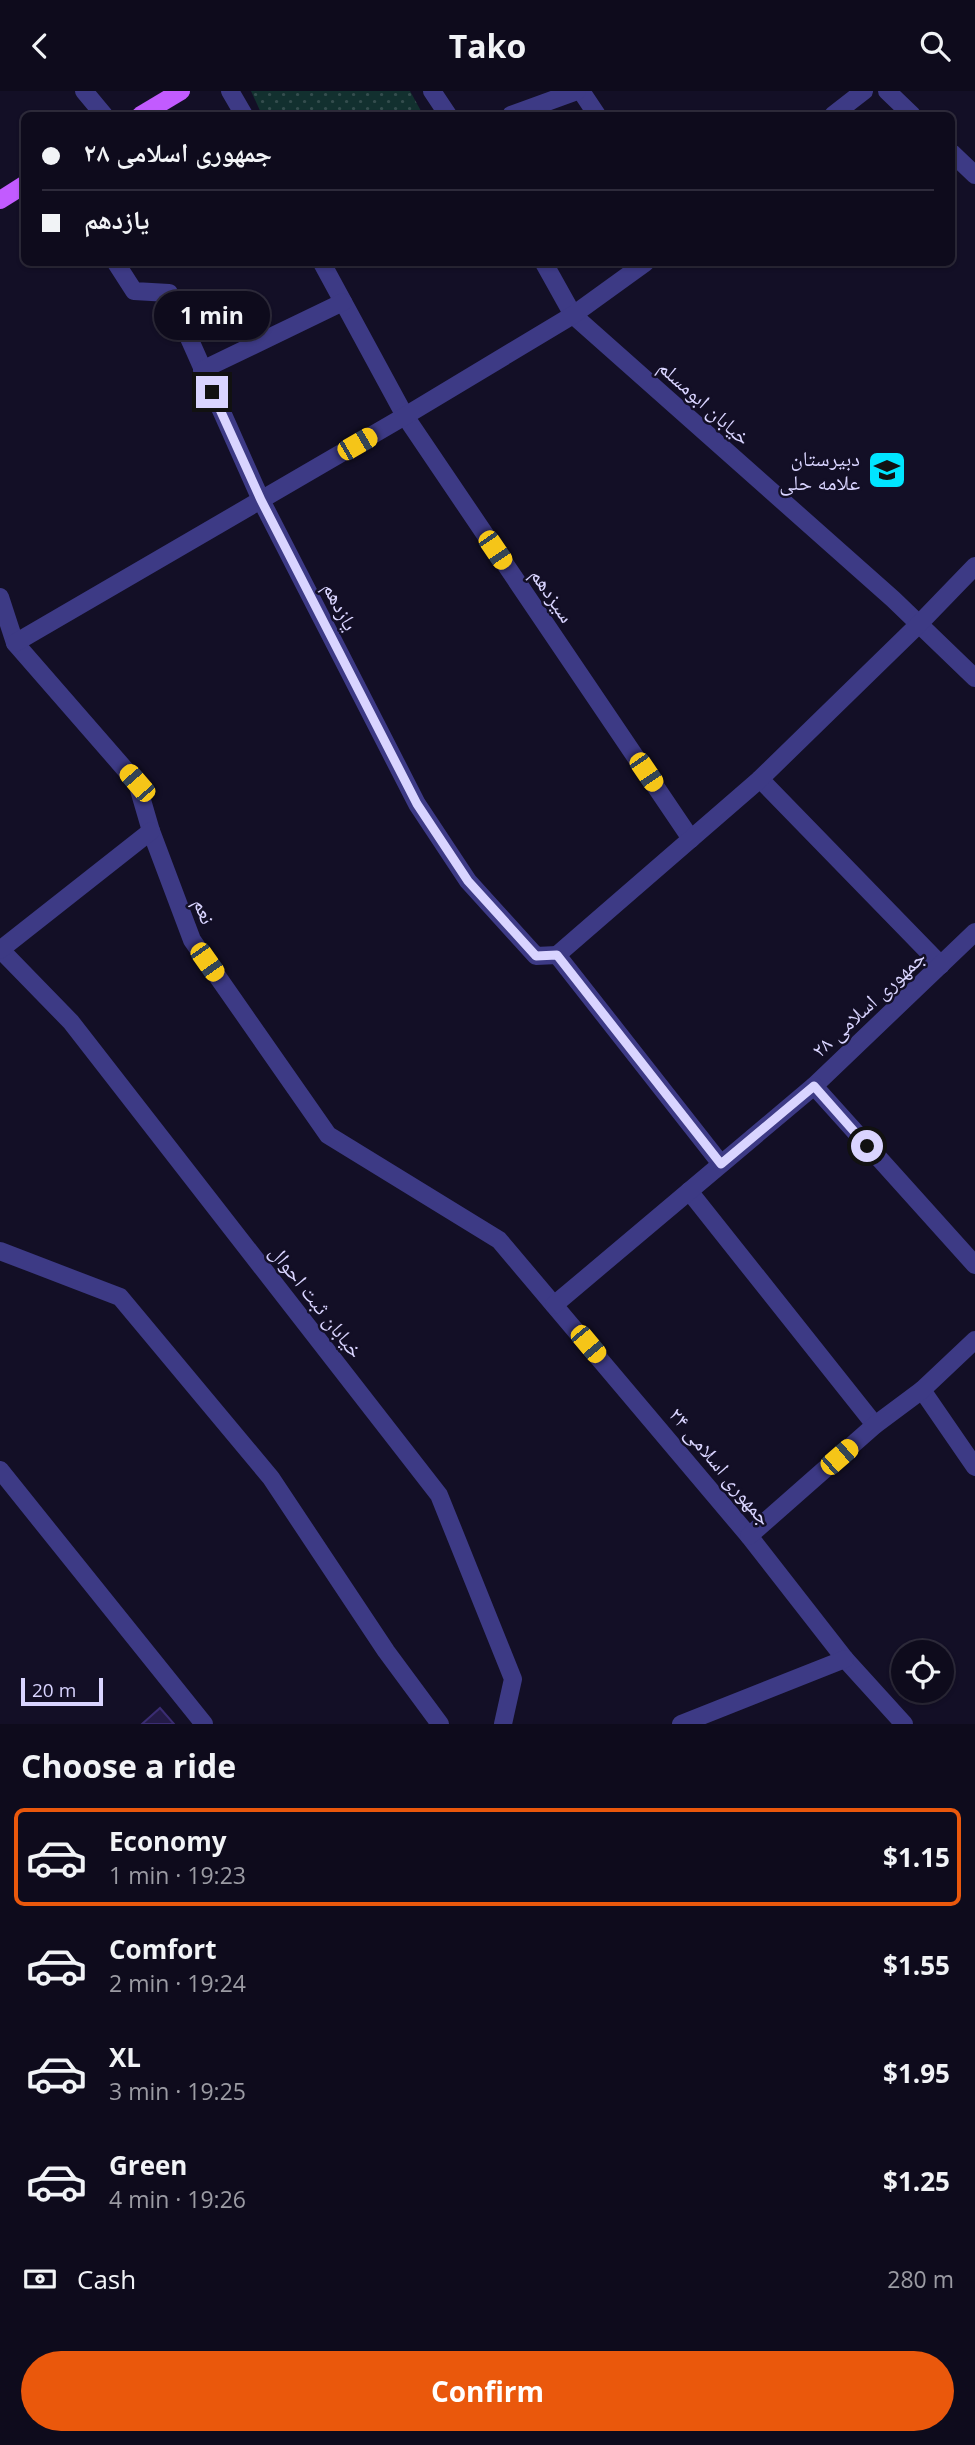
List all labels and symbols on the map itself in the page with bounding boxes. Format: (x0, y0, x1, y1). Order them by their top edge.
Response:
callout: 1 min (154, 291, 270, 339)
street label: خیابان ابومسلم (652, 353, 757, 452)
route end (196, 376, 228, 408)
car (334, 424, 381, 464)
place label: دبیرستان علامه حلی (779, 444, 860, 496)
school or university icon: دبیرستان علامه حلی (866, 449, 908, 491)
car (475, 527, 516, 573)
street label: سیزدهم (524, 562, 581, 628)
street label: یازدهم (316, 577, 365, 636)
car (626, 749, 667, 795)
car (116, 760, 159, 806)
street label: نعم (186, 894, 223, 928)
car (187, 939, 228, 985)
street label: جمهوری اسلامی ۲۸ (805, 943, 931, 1063)
route start (851, 1130, 883, 1162)
street label: خیابان ثبت احوال (264, 1239, 370, 1363)
car (567, 1321, 610, 1367)
street label: جمهوری اسلامی ۲۴ (663, 1401, 779, 1531)
car (817, 1435, 862, 1479)
scale bar (21, 1675, 103, 1707)

